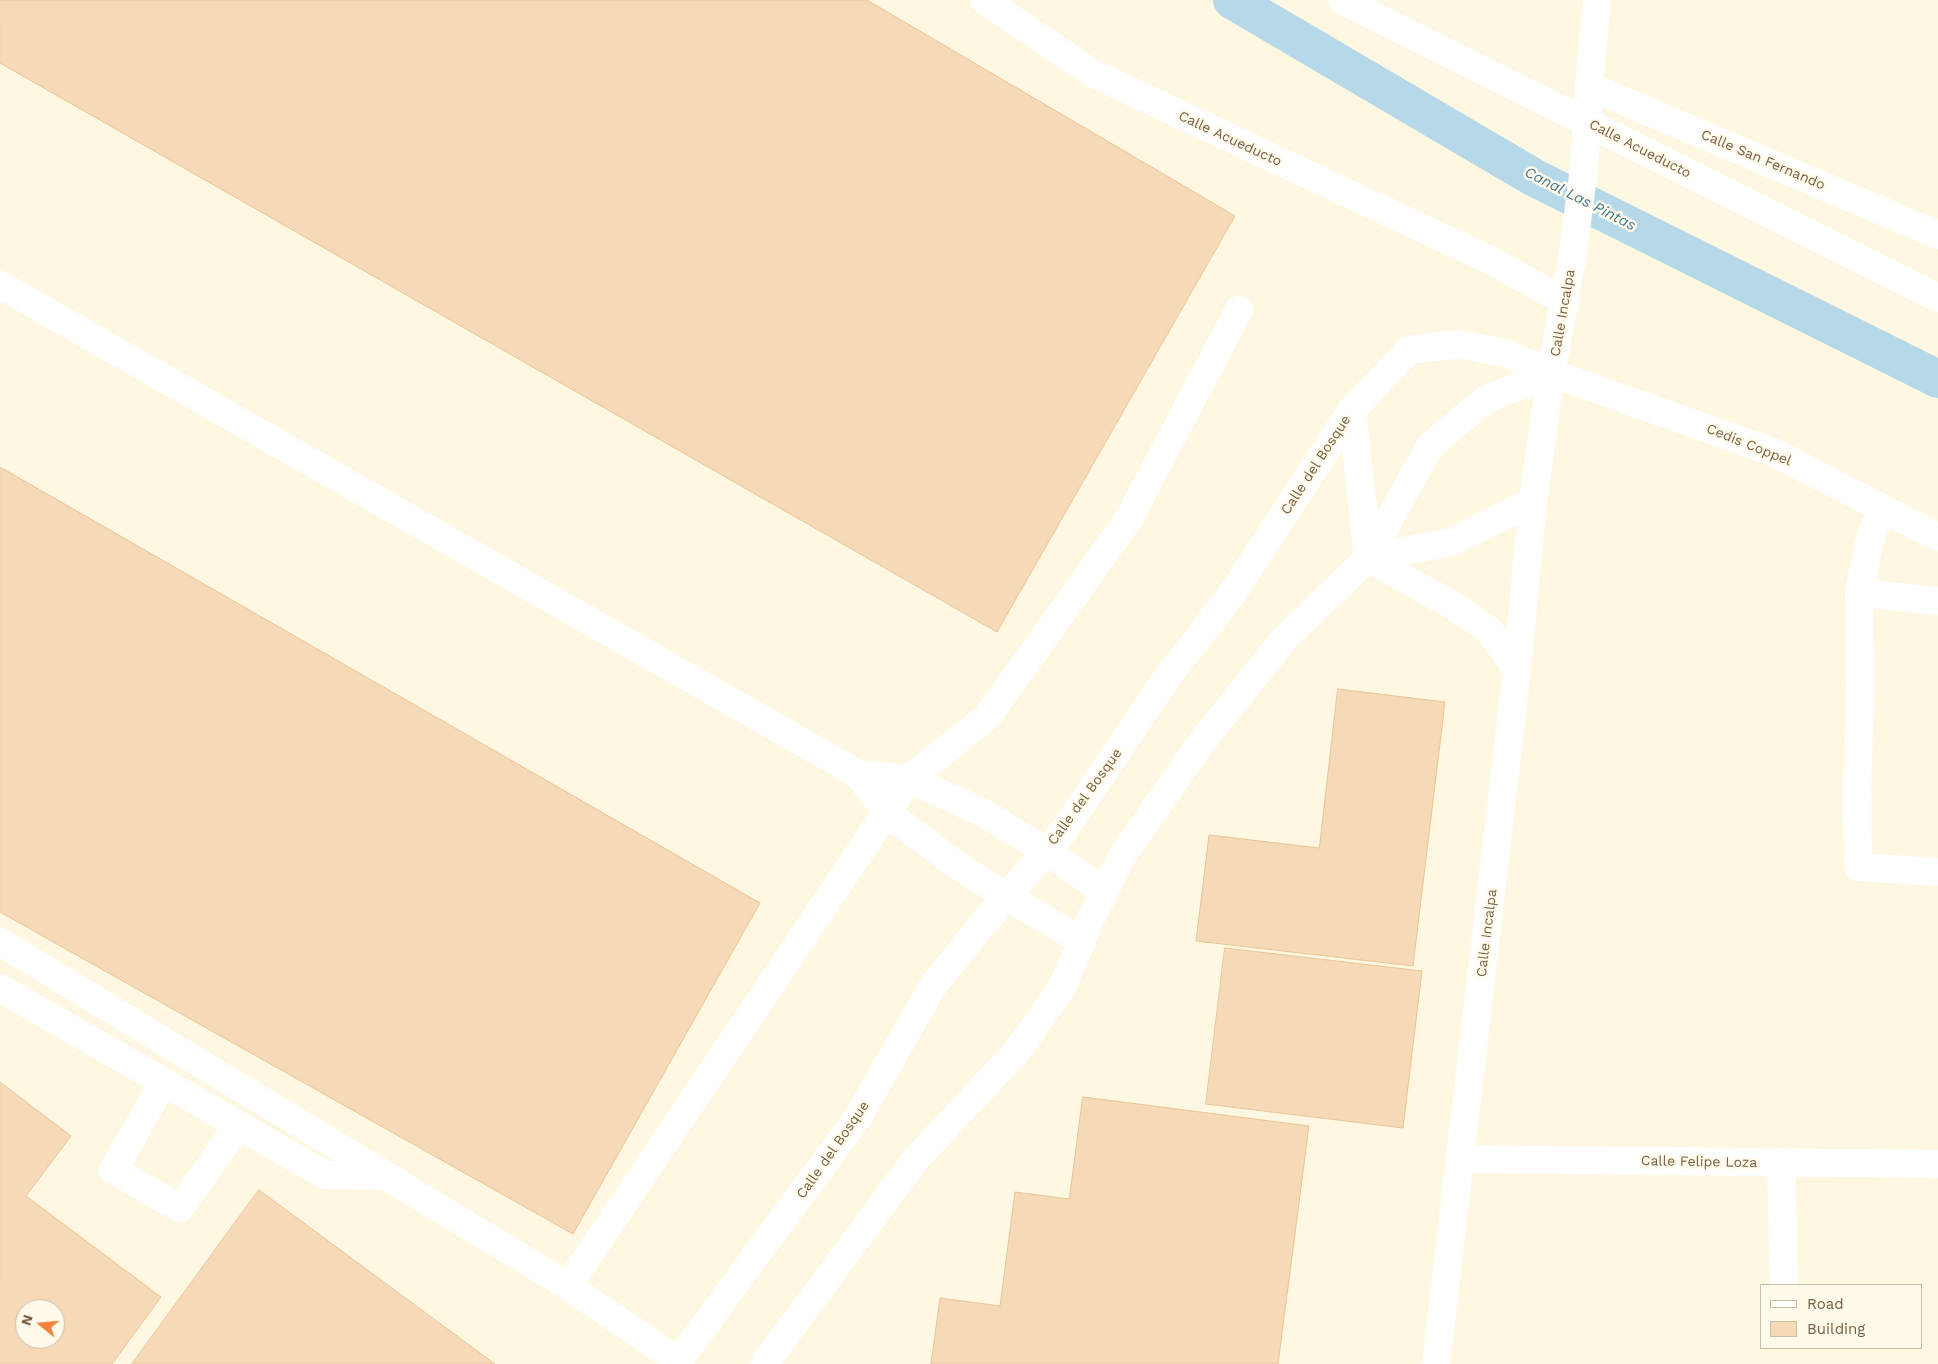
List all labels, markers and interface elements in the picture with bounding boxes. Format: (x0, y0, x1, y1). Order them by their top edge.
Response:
street label: Calle Acueducto (1176, 108, 1284, 170)
street label: Calle Acueducto (1586, 116, 1694, 182)
street label: Calle San Fernando (1698, 126, 1828, 194)
water label: Canal Las Pintas (1521, 163, 1639, 235)
street label: Calle Incalpa (1547, 268, 1579, 358)
street label: Calle del Bosque (1278, 412, 1354, 518)
street label: Cedis Coppel (1704, 420, 1794, 470)
street label: Calle del Bosque (1044, 745, 1126, 849)
street label: Calle Incalpa (1473, 888, 1501, 978)
street label: Calle del Bosque (793, 1098, 873, 1202)
street label: Calle Felipe Loza (1641, 1153, 1757, 1171)
legend (1760, 1284, 1923, 1349)
text: Road (1807, 1295, 1844, 1313)
north arrow (15, 1299, 65, 1349)
text: N (17, 1313, 36, 1327)
text: Building (1807, 1320, 1865, 1338)

